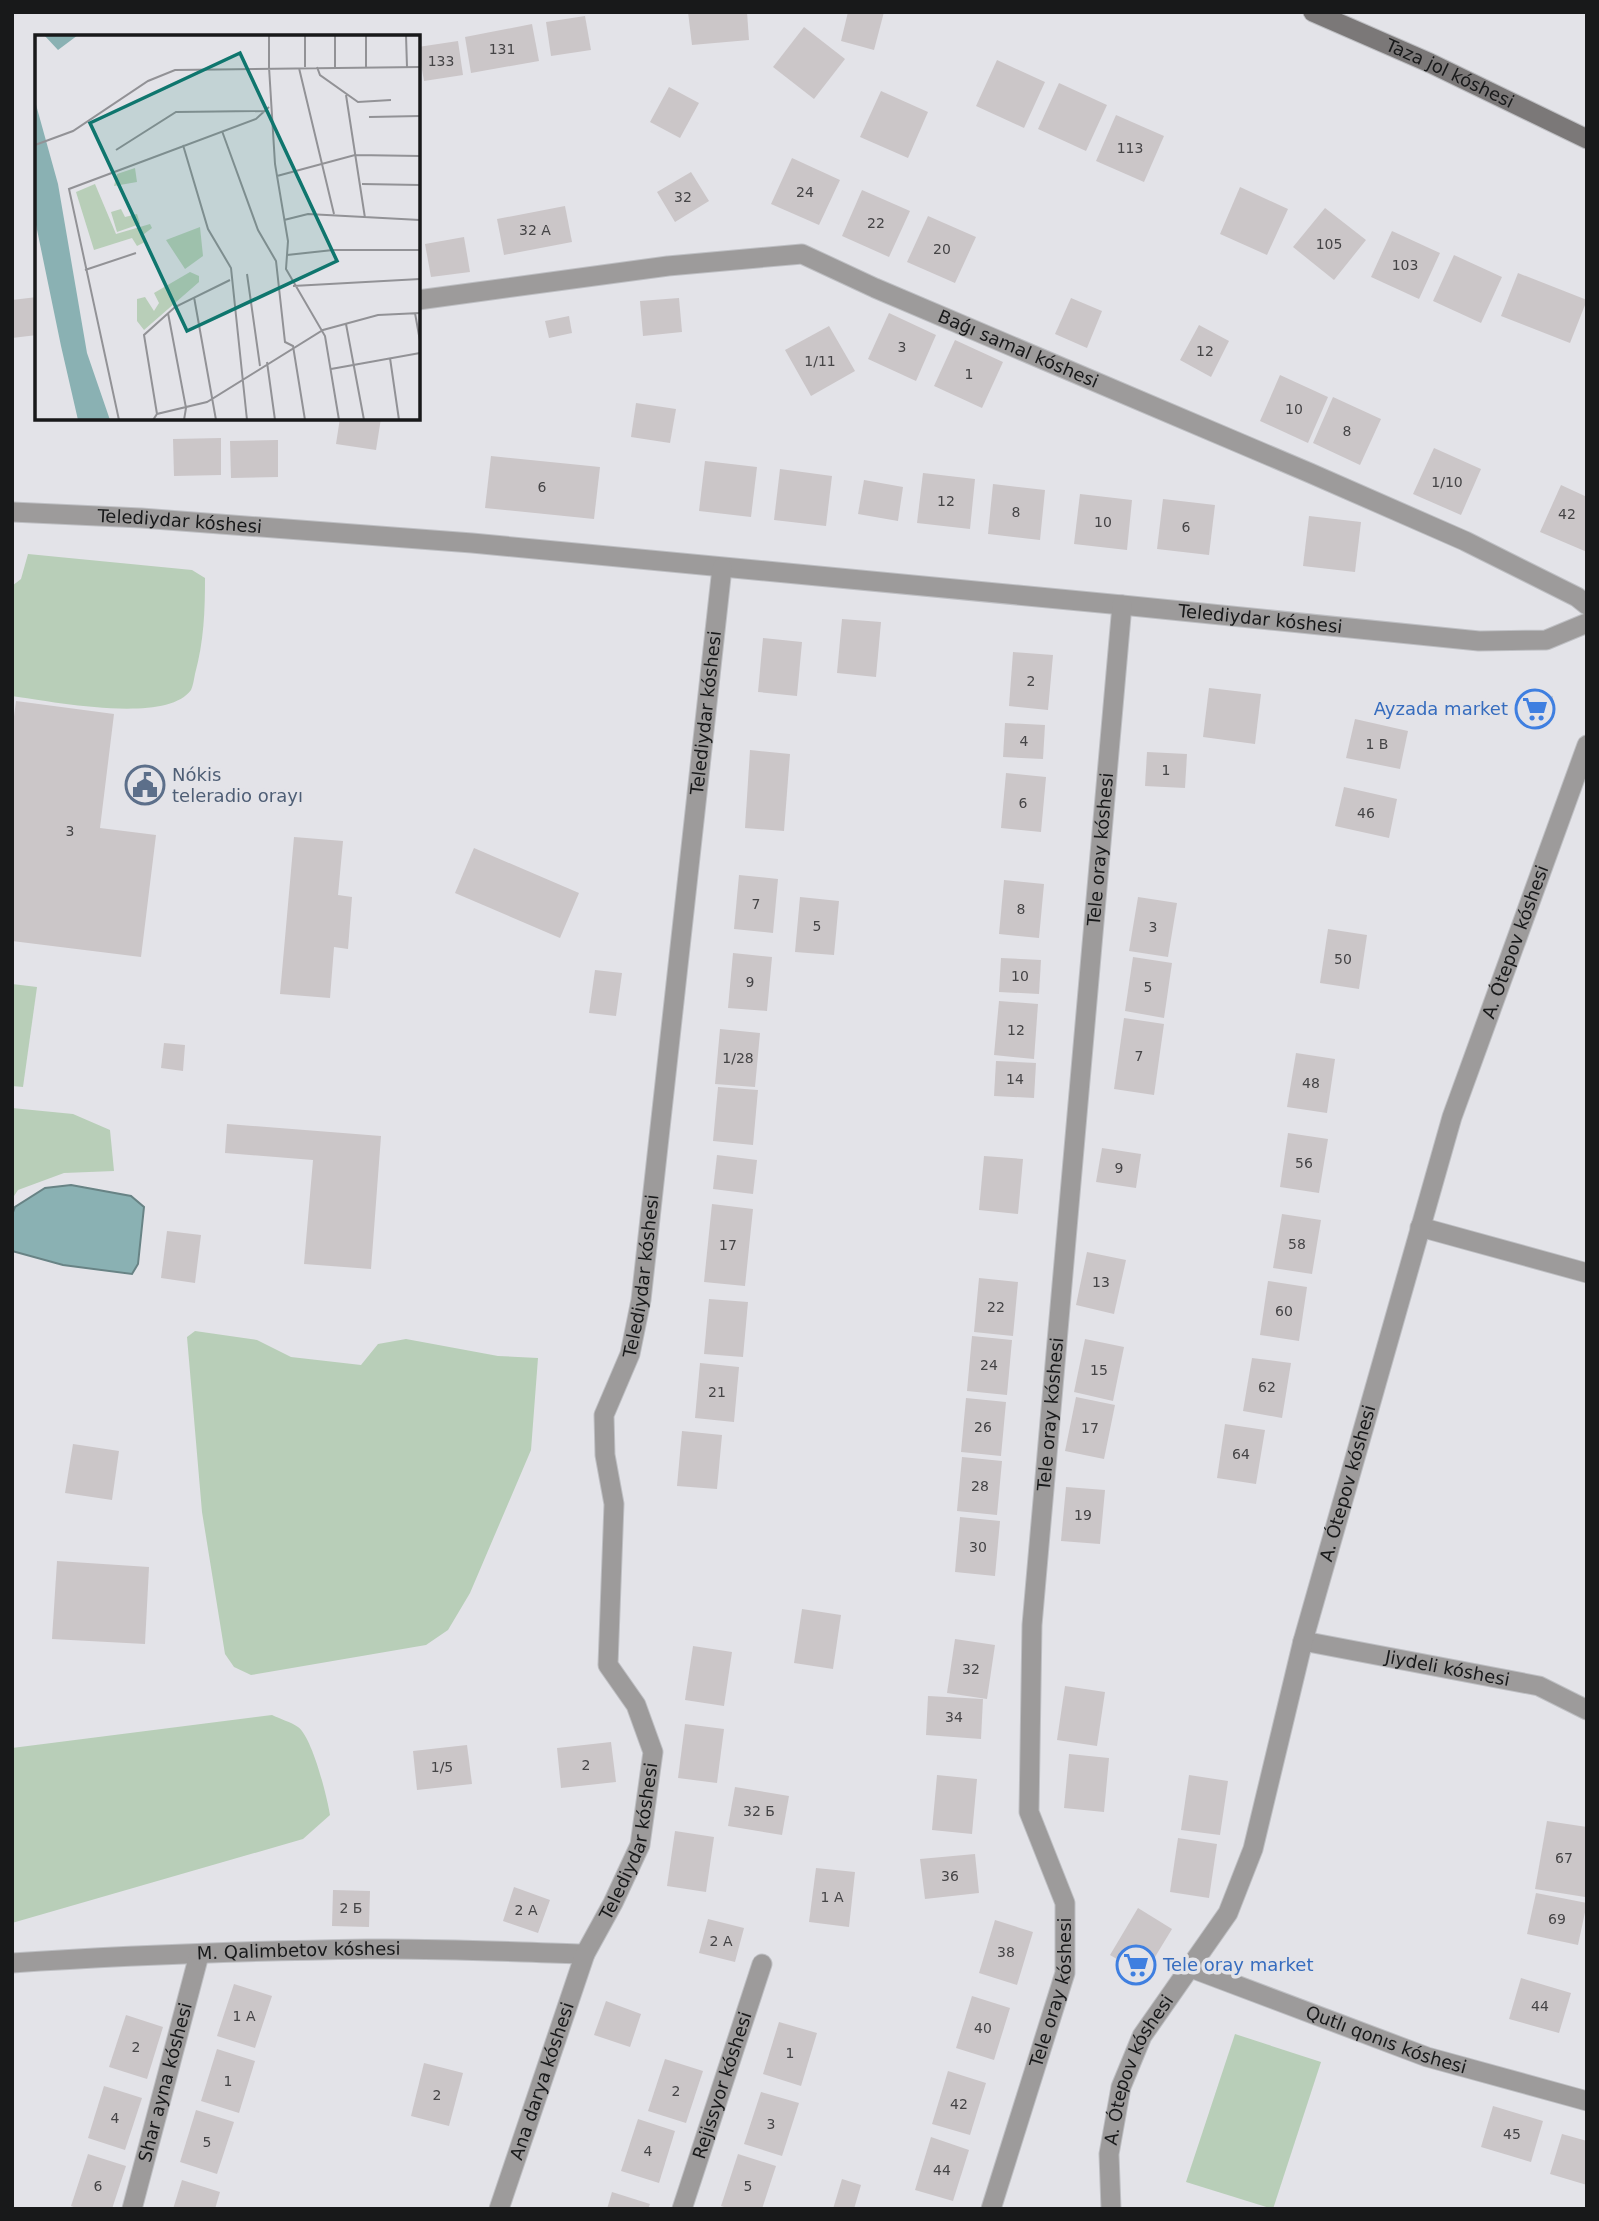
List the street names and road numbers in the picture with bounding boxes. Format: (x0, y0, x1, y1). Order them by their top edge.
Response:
street label: Taza jol kóshesi (1382, 34, 1518, 112)
street label: Baǵı samal kóshesi (935, 305, 1102, 392)
street label: Telediydar kóshesi (96, 505, 263, 537)
street label: Telediydar kóshesi (1176, 600, 1343, 637)
street label: Telediydar kóshesi (686, 630, 725, 797)
street label: Tele oray kóshesi (1083, 772, 1117, 928)
street label: A. Ótepov kóshesi (1478, 862, 1553, 1021)
street label: Telediydar kóshesi (618, 1193, 663, 1361)
street label: Tele oray kóshesi (1033, 1336, 1067, 1493)
street label: A. Ótepov kóshesi (1315, 1402, 1380, 1564)
street label: Jiydeli kóshesi (1382, 1646, 1512, 1690)
street label: Telediydar kóshesi (594, 1761, 661, 1924)
street label: Tele oray kóshesi (1025, 1917, 1075, 2071)
street label: M. Qalimbetov kóshesi (196, 1938, 401, 1963)
street label: A. Ótepov kóshesi (1100, 1991, 1177, 2147)
street label: Ana darya kóshesi (505, 1999, 578, 2162)
street label: Shar ayna kóshesi (134, 2000, 196, 2164)
street label: Qutlı qonıs kóshesi (1303, 2001, 1469, 2077)
street label: Rejissyor kóshesi (688, 2009, 756, 2161)

